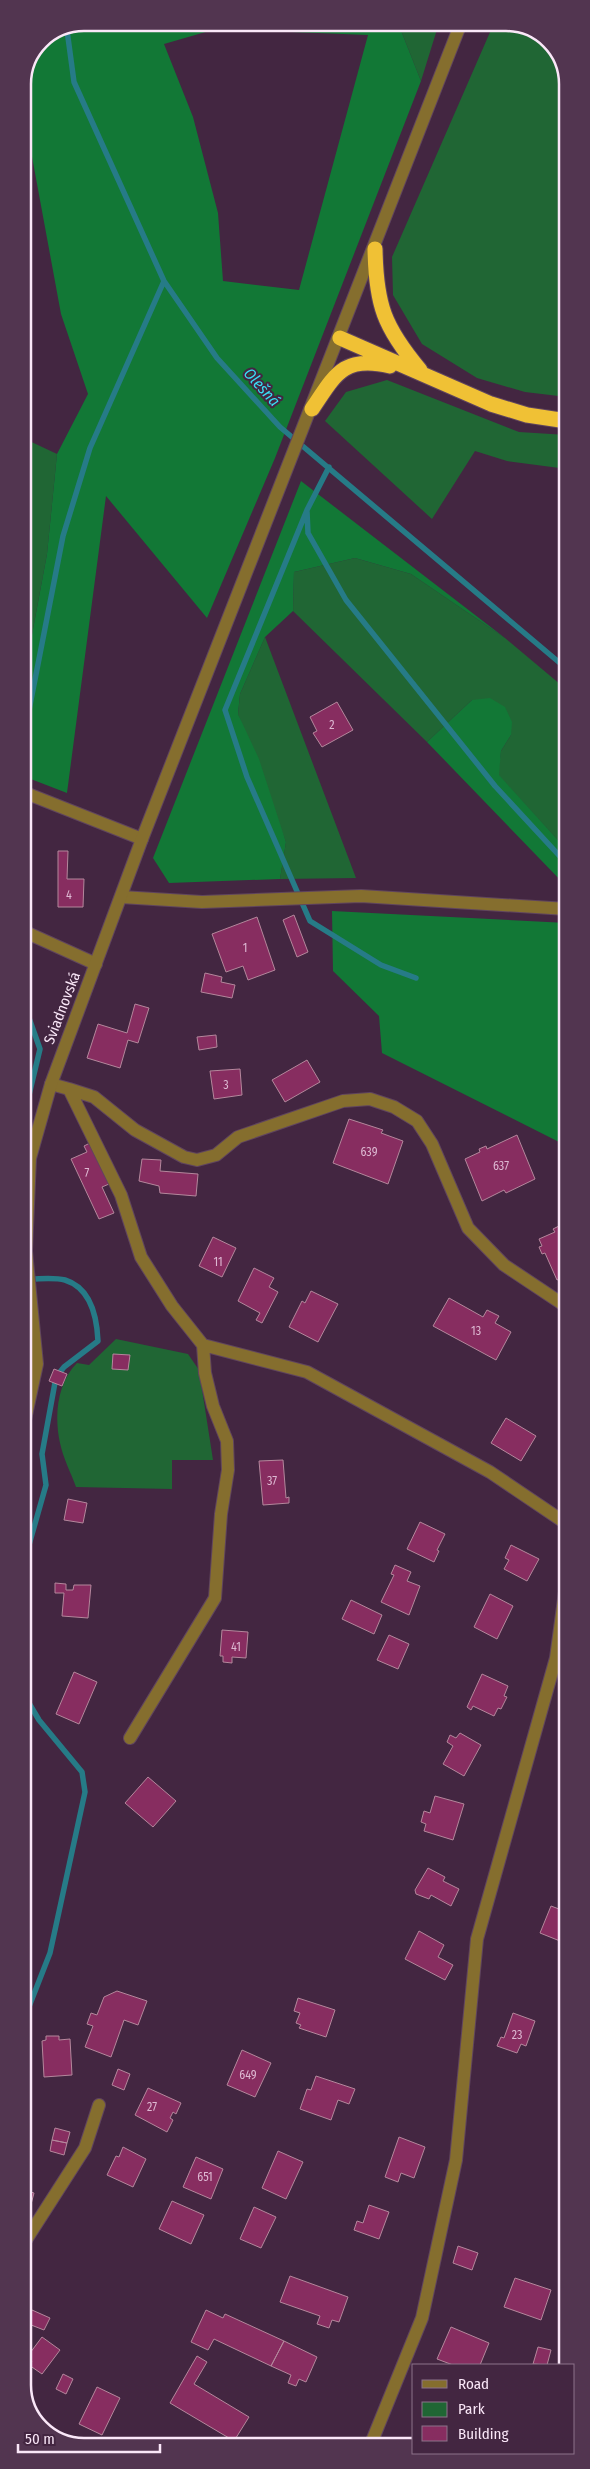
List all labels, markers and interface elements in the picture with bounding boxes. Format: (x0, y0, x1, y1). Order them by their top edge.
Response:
water label: Olešná (240, 364, 284, 410)
house number: 2 (329, 718, 335, 732)
house number: 4 (66, 888, 72, 902)
house number: 1 (243, 941, 247, 955)
street label: Sviadnovská (40, 969, 84, 1047)
house number: 3 (223, 1078, 229, 1092)
house number: 639 (361, 1145, 378, 1159)
house number: 637 (493, 1159, 509, 1173)
house number: 7 (85, 1166, 90, 1180)
house number: 11 (213, 1255, 223, 1269)
house number: 13 (471, 1324, 481, 1338)
house number: 37 (267, 1474, 277, 1488)
house number: 41 (231, 1640, 241, 1654)
house number: 23 (512, 2028, 522, 2042)
house number: 649 (239, 2068, 257, 2082)
house number: 27 (147, 2100, 157, 2114)
house number: 651 (197, 2170, 213, 2184)
legend (412, 2364, 575, 2454)
text: Road (458, 2375, 489, 2393)
text: Park (458, 2400, 485, 2418)
scale bar (18, 2422, 160, 2454)
text: Building (458, 2425, 509, 2443)
text: 50 m (25, 2430, 55, 2448)

